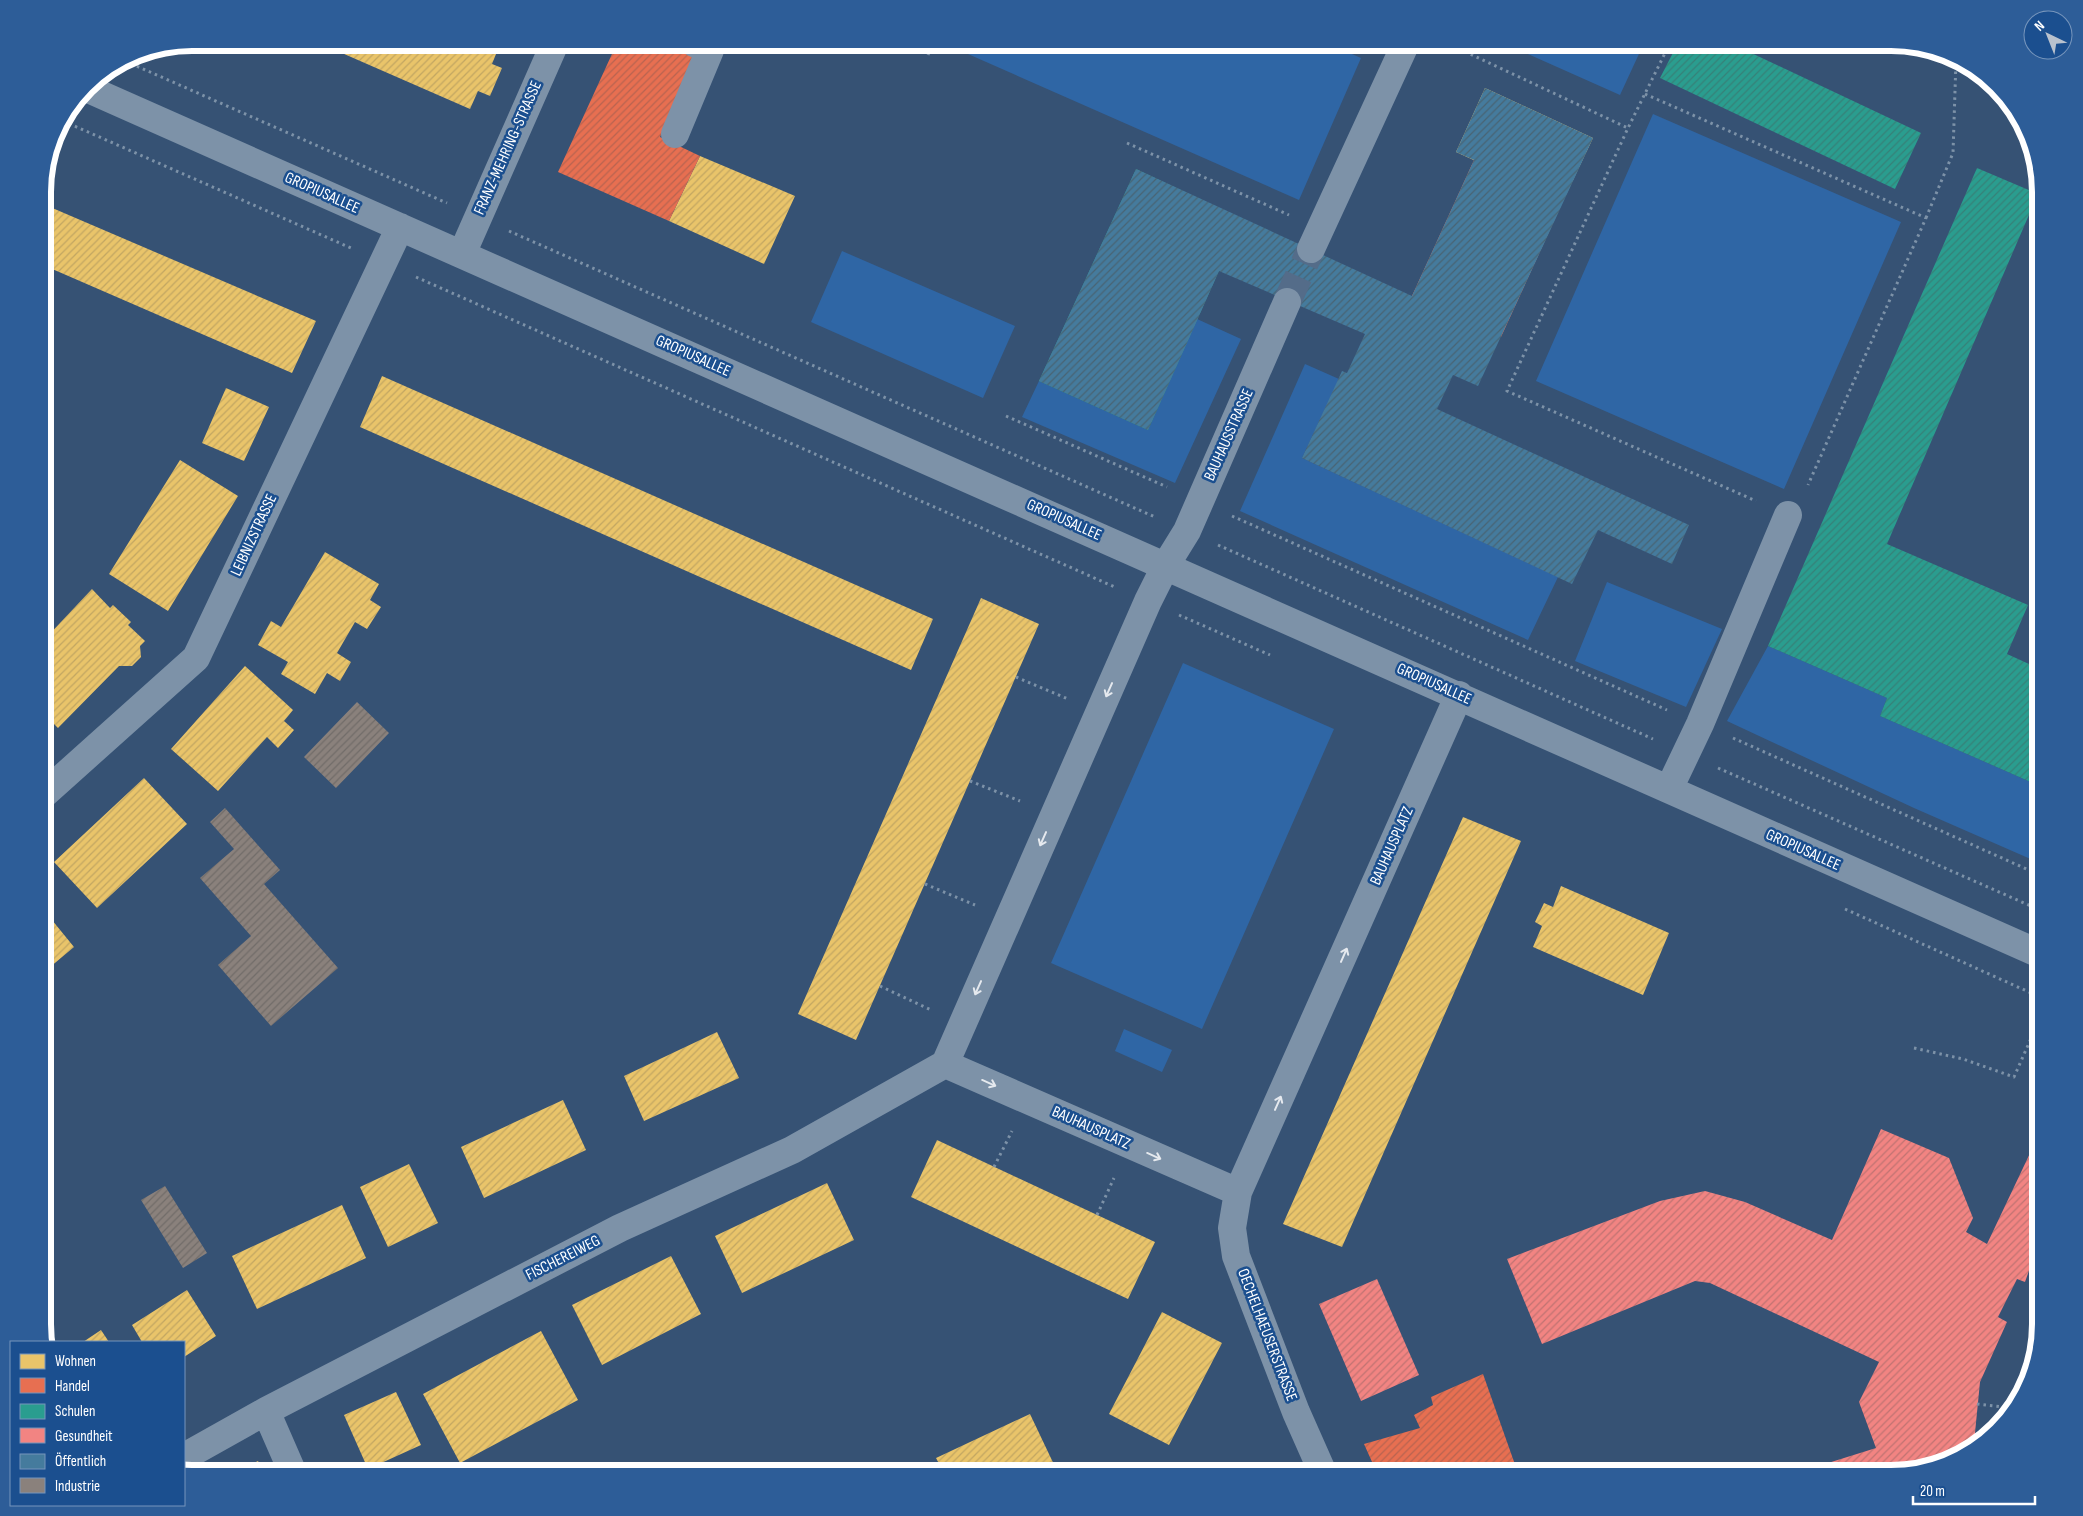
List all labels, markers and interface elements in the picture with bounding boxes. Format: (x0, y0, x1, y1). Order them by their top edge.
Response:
north arrow (2023, 10, 2073, 60)
text: N (2031, 17, 2048, 35)
street label: FRANZ-MEHRING-STRASSE (470, 78, 546, 218)
street label: GROPIUSALLEE (282, 168, 362, 218)
street label: GROPIUSALLEE (653, 331, 733, 381)
street label: BAUHAUSSTRASSE (1200, 386, 1258, 484)
street label: LEIBNIZSTRASSE (227, 491, 281, 579)
street label: GROPIUSALLEE (1024, 495, 1104, 545)
street label: GROPIUSALLEE (1394, 659, 1474, 709)
one-way arrow (1103, 682, 1113, 697)
street label: BAUHAUSPLATZ (1366, 804, 1418, 888)
street label: GROPIUSALLEE (1763, 825, 1843, 875)
one-way arrow (1038, 831, 1048, 846)
one-way arrow (1340, 948, 1349, 963)
one-way arrow (973, 980, 983, 995)
one-way arrow (981, 1079, 996, 1089)
one-way arrow (1273, 1096, 1283, 1111)
street label: BAUHAUSPLATZ (1049, 1102, 1133, 1154)
one-way arrow (1146, 1151, 1161, 1161)
street label: FISCHEREIWEG (523, 1231, 603, 1285)
street label: OECHELHAEUSERSTRASSE (1233, 1266, 1301, 1404)
legend (10, 1341, 185, 1506)
text: Wohnen (55, 1352, 96, 1371)
text: Handel (55, 1377, 90, 1396)
text: Schulen (55, 1402, 95, 1421)
text: Gesundheit (55, 1427, 113, 1446)
text: Öffentlich (55, 1452, 106, 1471)
scale bar (1913, 1474, 2036, 1506)
text: Industrie (55, 1477, 100, 1496)
text: 20 m (1920, 1482, 1945, 1501)

